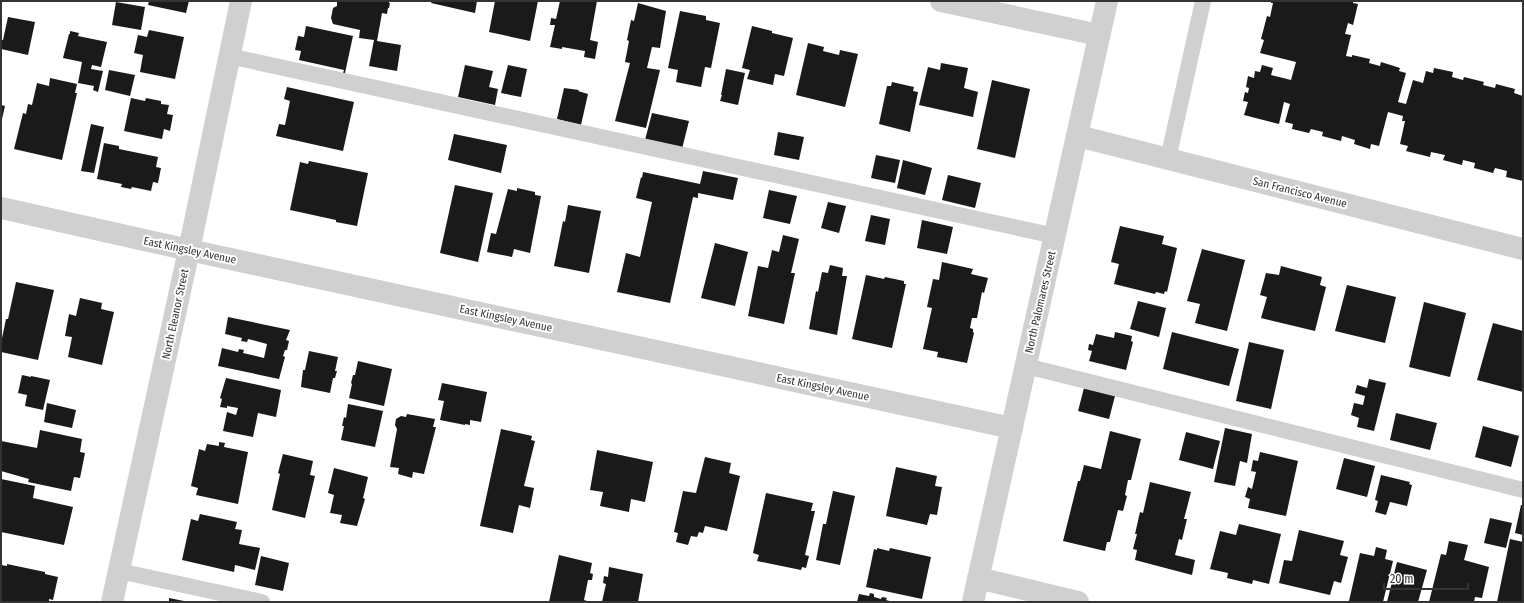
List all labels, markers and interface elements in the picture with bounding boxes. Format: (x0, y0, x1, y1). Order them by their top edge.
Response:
street label: San Francisco Avenue (1252, 175, 1348, 210)
street label: East Kingsley Avenue (142, 234, 237, 267)
street label: North Palomares Street (1022, 249, 1059, 355)
street label: North Eleanor Street (160, 267, 191, 360)
street label: East Kingsley Avenue (458, 302, 553, 335)
street label: East Kingsley Avenue (775, 371, 870, 404)
scale bar (1384, 565, 1468, 591)
text: 20 m (1390, 572, 1414, 586)

